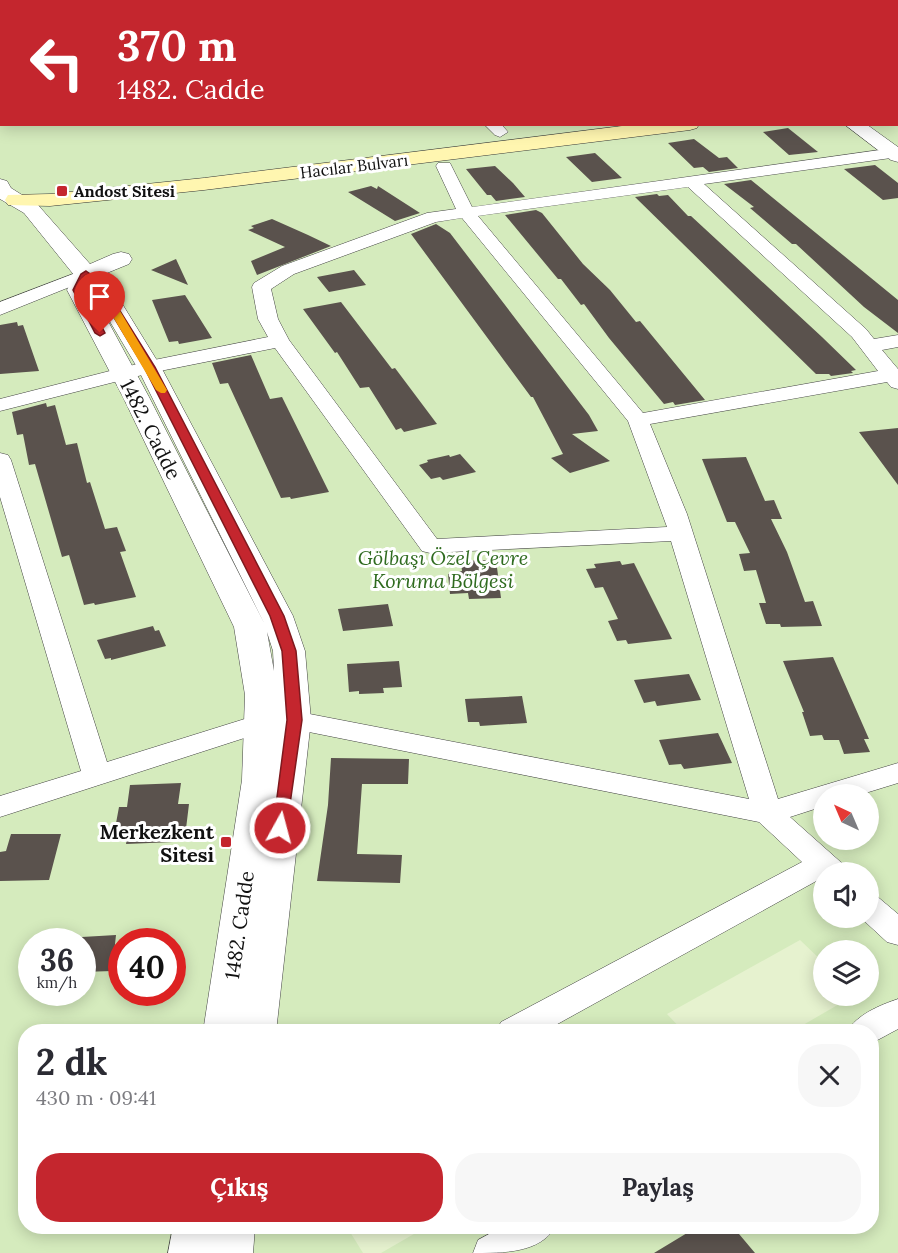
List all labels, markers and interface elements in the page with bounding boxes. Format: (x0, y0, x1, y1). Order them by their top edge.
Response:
text: 370 m (117, 19, 237, 73)
icon: left (18, 24, 96, 102)
text: 1482. Cadde (117, 72, 265, 106)
street label: Hacılar Bulvarı (299, 149, 409, 183)
place label: Andost Sitesi (74, 181, 175, 201)
marker: Andost Sitesi (55, 184, 69, 198)
pin (74, 271, 125, 333)
icon: arrive (83, 280, 116, 313)
street label: 1482. Cadde (115, 375, 187, 484)
park label: Gölbaşı Özel Çevre Koruma Bölgesi (358, 545, 528, 593)
north arrow (813, 784, 879, 850)
map controls (813, 784, 879, 1006)
position arrow (248, 796, 312, 860)
place label: Merkezkent Sitesi (99, 819, 215, 867)
marker: Merkezkent Sitesi (219, 835, 233, 849)
button: sound (813, 862, 879, 928)
street label: 1482. Cadde (219, 869, 259, 981)
speed limit sign: 40 (108, 928, 186, 1006)
button: layers (813, 940, 879, 1006)
text: 36 (40, 941, 74, 979)
text: km/h (37, 973, 77, 992)
text: 2 dk (36, 1039, 108, 1085)
button: close (798, 1044, 861, 1107)
text: 430 m · 09:41 (36, 1085, 156, 1110)
button: Çıkış (36, 1153, 443, 1222)
button: Paylaş (455, 1153, 861, 1222)

